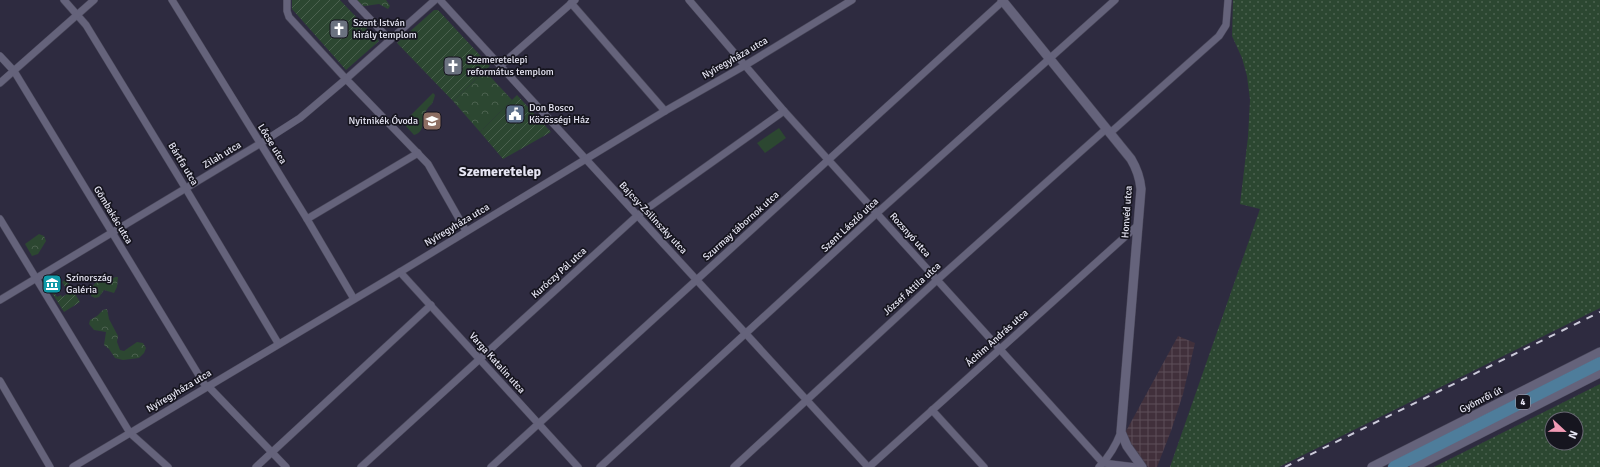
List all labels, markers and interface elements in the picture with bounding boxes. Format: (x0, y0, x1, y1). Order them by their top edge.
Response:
place label: Szent István király templom (353, 17, 417, 41)
church icon: Szent István király templom (328, 18, 350, 40)
street label: Nyíregyháza utca (700, 34, 770, 82)
place label: Szemeretelepi református templom (467, 54, 554, 78)
church icon: Szemeretelepi református templom (442, 55, 464, 77)
place label: Don Bosco Közösségi Ház (529, 102, 590, 126)
public building icon: Don Bosco Közösségi Ház (504, 103, 526, 125)
school or university icon: Nyitnikék Óvoda (421, 110, 443, 132)
place label: Nyitnikék Óvoda (349, 114, 418, 127)
street label: Lőcse utca (255, 122, 289, 166)
street label: Zilah utca (201, 139, 243, 171)
street label: Bártfa utca (166, 140, 200, 188)
district label: Szemeretelep (459, 163, 542, 180)
street label: Bajcsy-Zsilinszky utca (616, 179, 690, 257)
street label: Gömbakác utca (91, 184, 135, 246)
street label: Honvéd utca (1119, 185, 1135, 239)
street label: Szurmay tábornok utca (701, 189, 781, 263)
street label: Szent László utca (819, 195, 881, 255)
street label: Nyíregyháza utca (422, 201, 492, 249)
street label: Rozsnyó utca (887, 210, 933, 260)
street label: Kuróczy Pál utca (529, 245, 589, 301)
street label: József Attila utca (881, 260, 943, 318)
place label: Színország Galéria (66, 272, 112, 296)
museum icon: Színország Galéria (41, 273, 63, 295)
street label: Áchim András utca (963, 306, 1031, 369)
street label: Varga Katalin utca (466, 330, 528, 396)
street label: Nyíregyháza utca (144, 367, 214, 415)
street label: Gyömrői út (1457, 384, 1505, 416)
road number: 4 (1516, 395, 1530, 409)
north arrow (1544, 411, 1584, 451)
text: N (1565, 429, 1580, 441)

